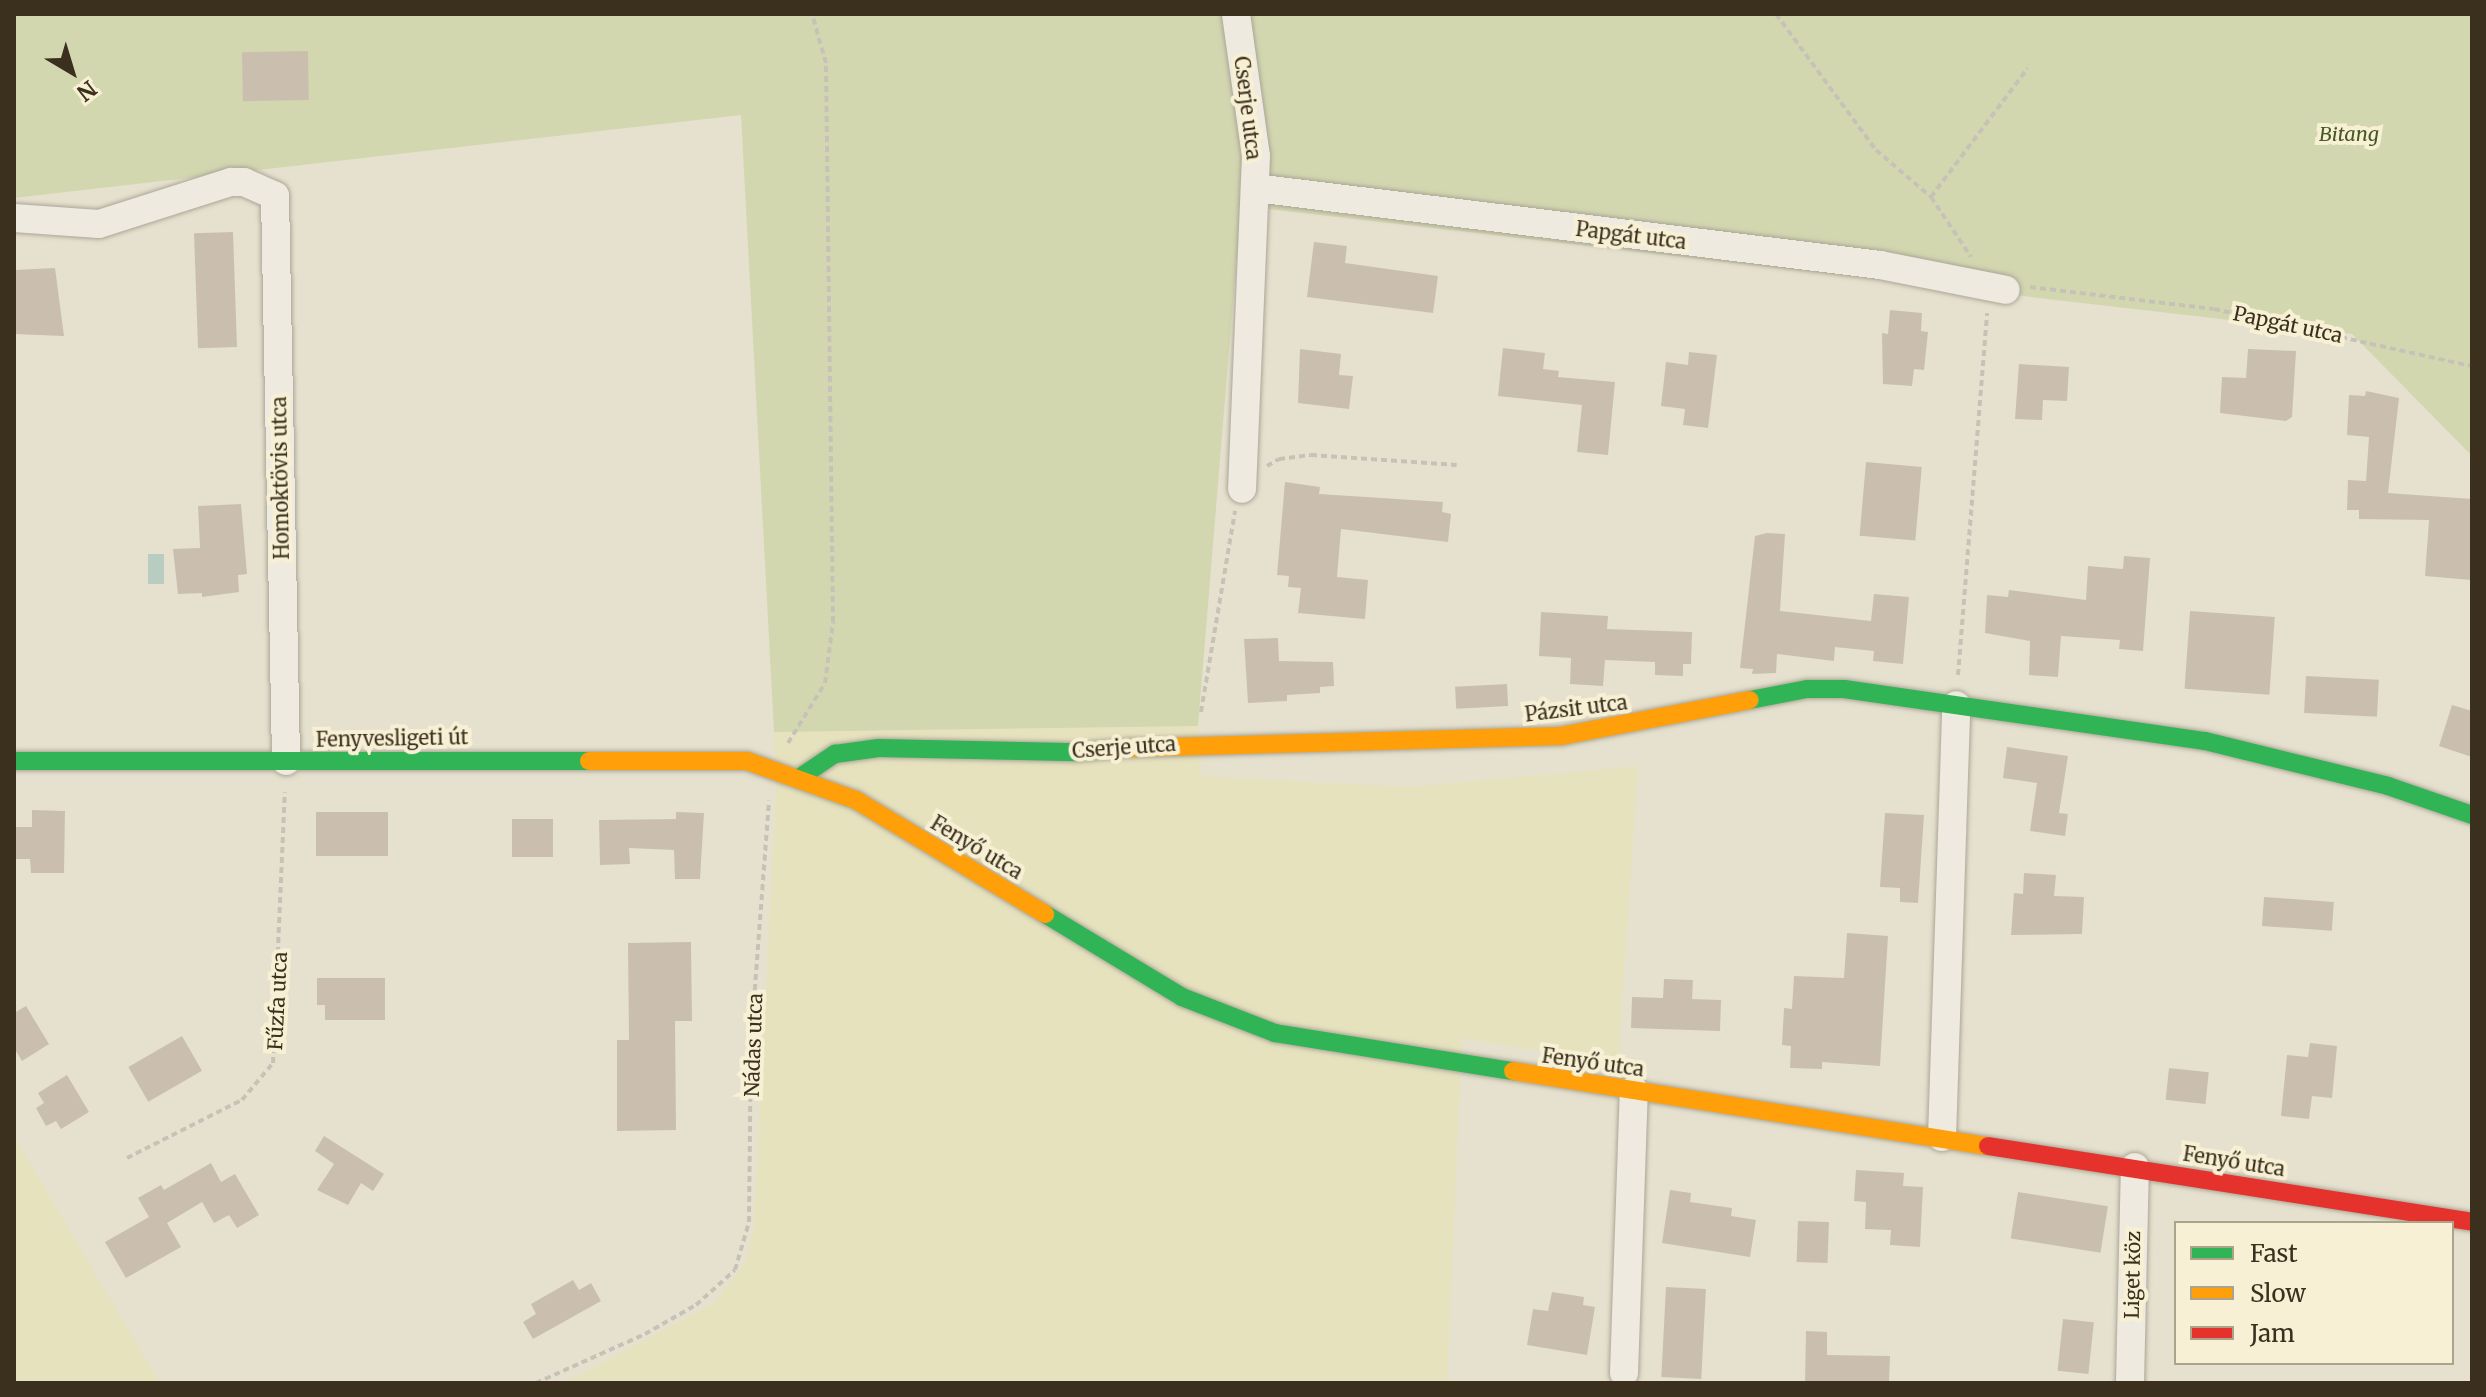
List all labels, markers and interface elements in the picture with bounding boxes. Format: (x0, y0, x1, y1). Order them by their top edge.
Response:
north arrow (32, 32, 112, 112)
street label: Cserje utca (1230, 55, 1266, 161)
text: N (71, 75, 102, 107)
park label: Bitang (2319, 121, 2379, 145)
street label: Papgát utca (1574, 216, 1688, 254)
street label: Papgát utca (2231, 301, 2345, 347)
street label: Homoktövis utca (267, 396, 293, 560)
street label: Pázsit utca (1523, 690, 1629, 726)
street label: Fenyvesligeti út (316, 725, 468, 751)
street label: Cserje utca (1071, 731, 1177, 763)
street label: Fenyő utca (927, 810, 1027, 884)
street label: Fűzfa utca (262, 951, 292, 1051)
street label: Nádas utca (739, 993, 767, 1097)
street label: Fenyő utca (1540, 1043, 1646, 1081)
street label: Fenyő utca (2181, 1141, 2287, 1181)
legend (2174, 1221, 2454, 1365)
street label: Liget köz (2119, 1231, 2145, 1319)
text: Fast (2250, 1238, 2298, 1269)
text: Slow (2250, 1278, 2306, 1309)
text: Jam (2250, 1318, 2295, 1349)

